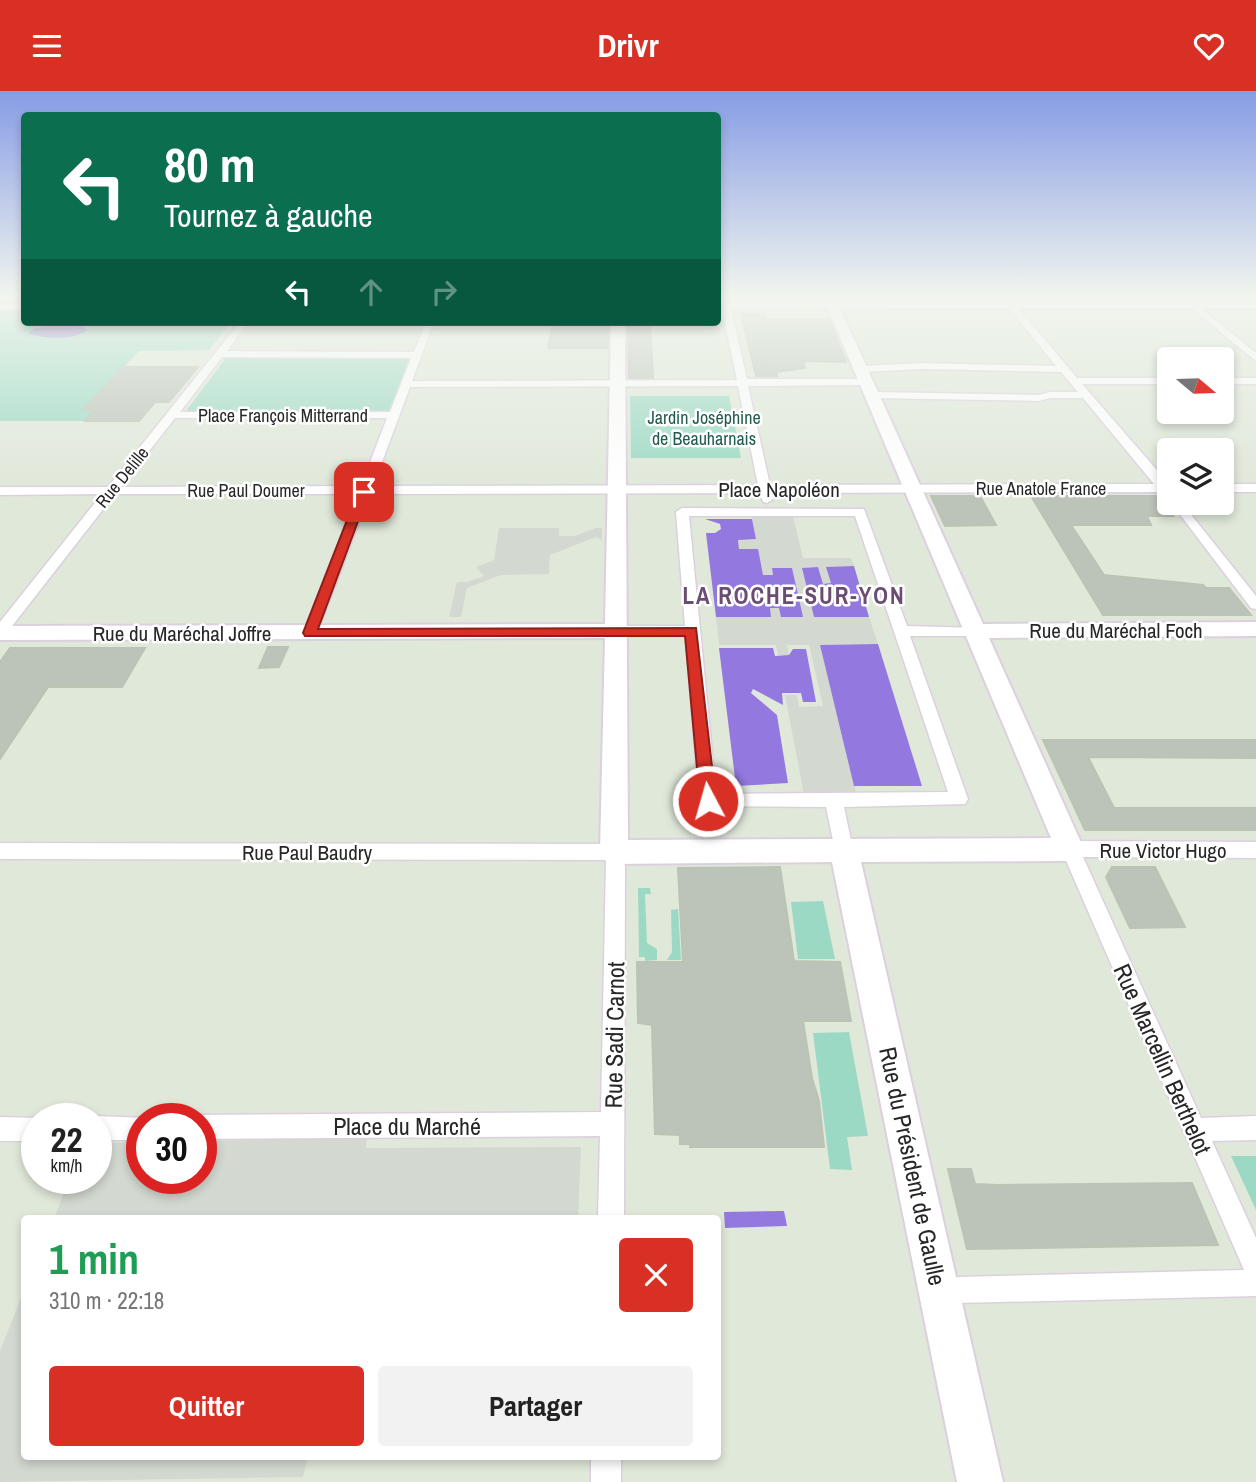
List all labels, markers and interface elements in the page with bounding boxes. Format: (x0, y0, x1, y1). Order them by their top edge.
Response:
text: Drivr (597, 24, 659, 67)
icon: menu (28, 27, 66, 65)
icon: heart (1190, 27, 1228, 65)
text: 80 m (164, 131, 256, 197)
icon: left (49, 140, 140, 231)
text: Tournez à gauche (164, 194, 373, 237)
icon: left (279, 273, 317, 311)
icon: ahead (352, 273, 390, 311)
icon: right (425, 273, 463, 311)
north arrow (1157, 347, 1234, 423)
map controls (1157, 347, 1234, 515)
street label: Place François Mitterrand (198, 403, 368, 428)
park label: Jardin Joséphine de Beauharnais (647, 405, 761, 451)
button: layers (1157, 438, 1234, 515)
street label: Rue Delille (90, 441, 154, 513)
pin (334, 462, 394, 522)
icon: arrive (345, 473, 383, 511)
street label: Place Napoléon (718, 475, 840, 504)
street label: Rue Anatole France (976, 476, 1106, 501)
street label: Rue Paul Doumer (187, 478, 305, 503)
district label: LA ROCHE-SUR-YON (682, 580, 906, 611)
street label: Rue du Maréchal Foch (1029, 616, 1203, 645)
street label: Rue du Maréchal Joffre (93, 619, 271, 648)
position arrow (671, 764, 745, 838)
street label: Rue Victor Hugo (1099, 836, 1227, 865)
street label: Rue Paul Baudry (242, 838, 372, 867)
street label: Rue Marcellin Berthelot (1107, 959, 1220, 1160)
street label: Rue Sadi Carnot (597, 961, 631, 1109)
street label: Rue du Président de Gaulle (872, 1044, 954, 1288)
speed limit sign: 30 (126, 1103, 217, 1194)
street label: Place du Marché (333, 1110, 481, 1142)
text: 22 (51, 1116, 82, 1163)
text: km/h (51, 1153, 83, 1178)
text: 1 min (49, 1231, 139, 1287)
button: close (619, 1238, 693, 1312)
text: 310 m · 22:18 (49, 1285, 164, 1316)
button: Quitter (49, 1366, 364, 1446)
button: Partager (378, 1366, 693, 1446)

